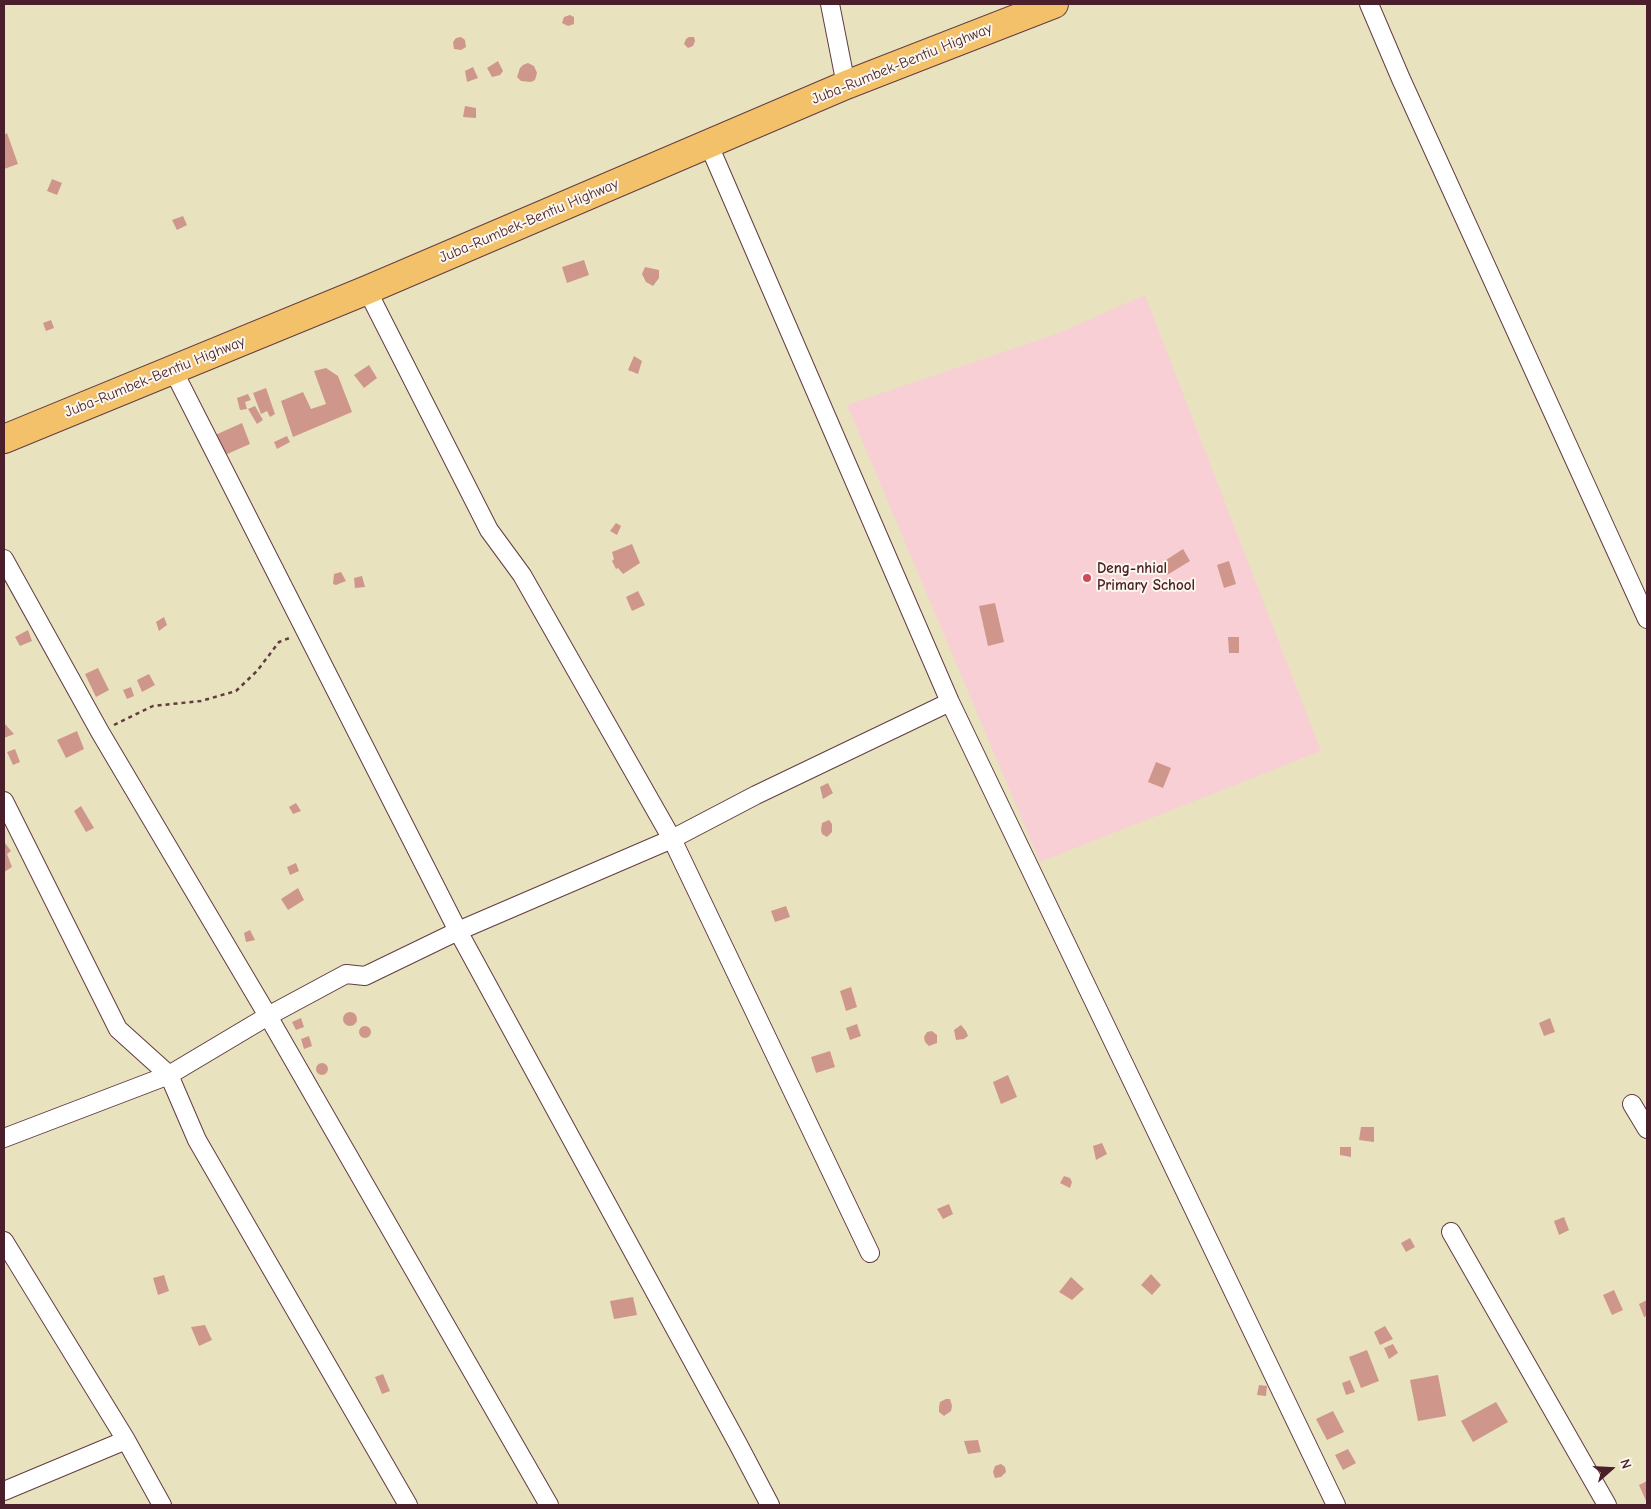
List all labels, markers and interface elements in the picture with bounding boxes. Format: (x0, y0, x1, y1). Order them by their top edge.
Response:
street label: Juba-Rumbek-Bentiu Highway (809, 20, 995, 108)
street label: Juba-Rumbek-Bentiu Highway (437, 175, 621, 267)
street label: Juba-Rumbek-Bentiu Highway (62, 333, 248, 421)
place label: Deng-nhial Primary School (1097, 560, 1195, 595)
marker: Deng-nhial Primary School (1081, 572, 1093, 584)
north arrow (1586, 1444, 1636, 1494)
text: N (1616, 1457, 1635, 1471)

